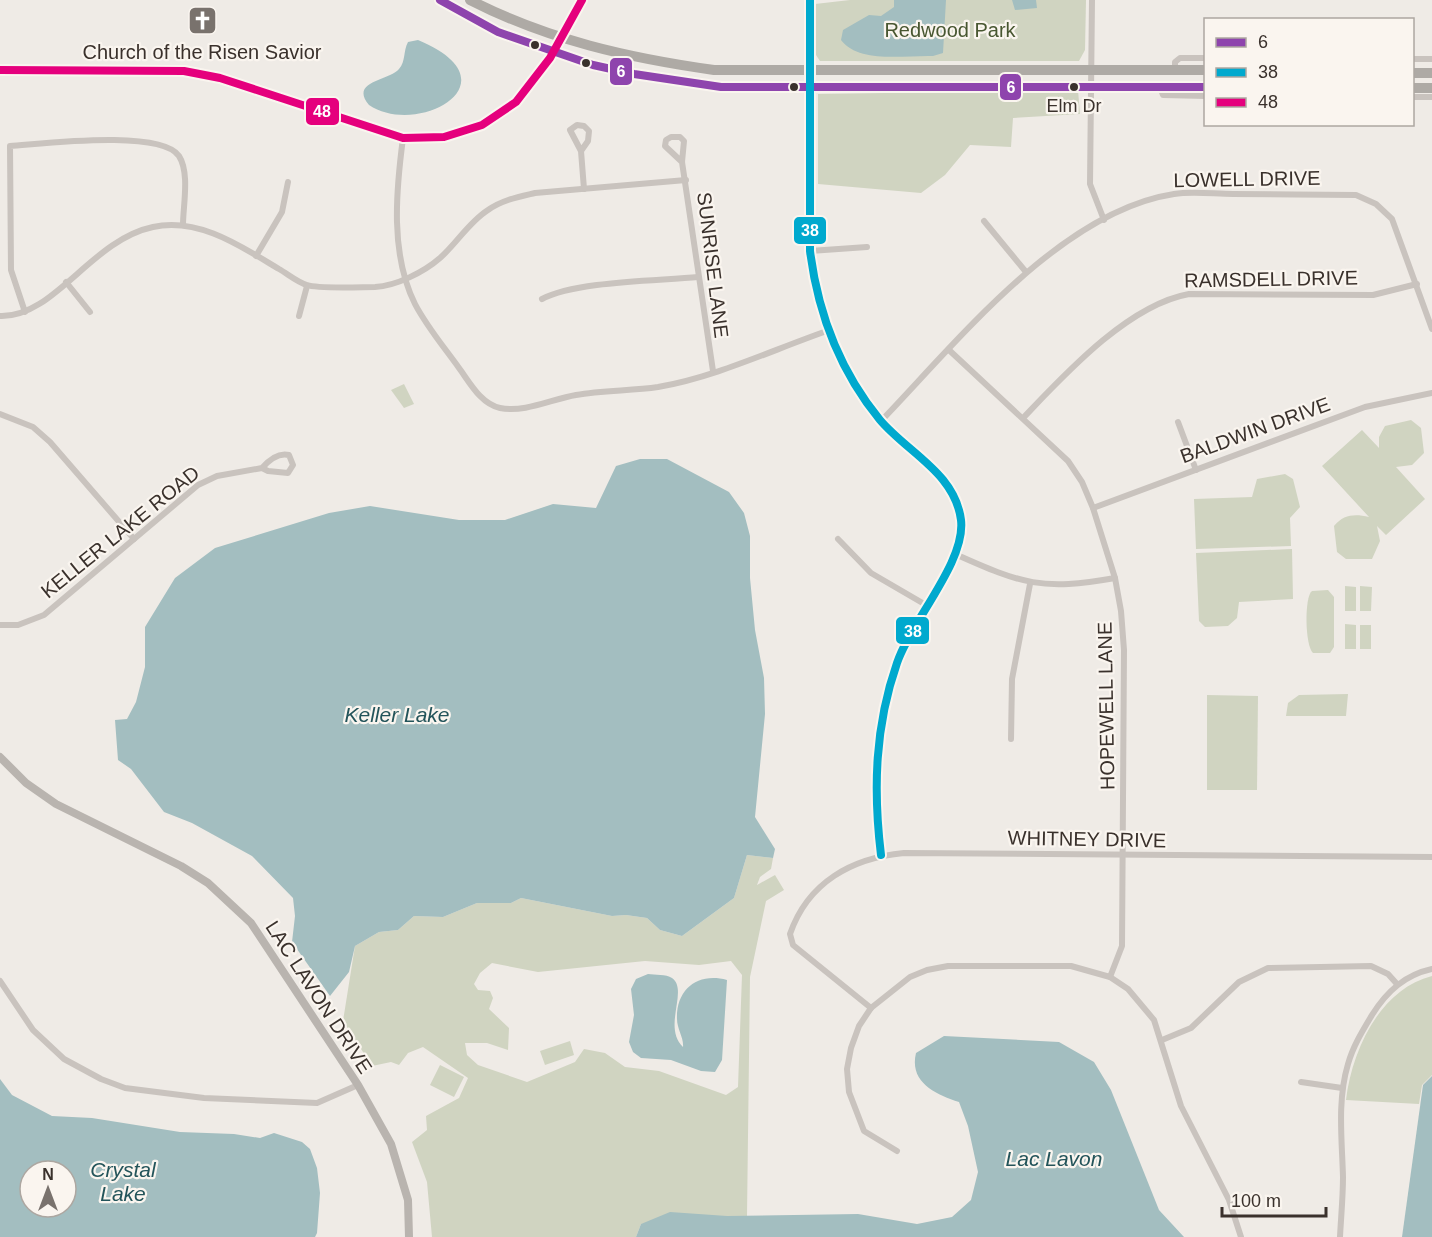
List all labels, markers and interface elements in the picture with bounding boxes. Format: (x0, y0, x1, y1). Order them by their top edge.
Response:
church icon: Church of the Risen Savior (186, 5, 218, 37)
legend (1204, 18, 1414, 126)
park label: Redwood Park (884, 19, 1017, 41)
text: 6 (1258, 32, 1268, 52)
unlabelled marker (529, 39, 541, 51)
place label: Church of the Risen Savior (82, 41, 322, 63)
unlabelled marker (580, 57, 592, 69)
line badge: 6 (609, 57, 633, 86)
text: 38 (1258, 62, 1278, 82)
text: 6 (617, 63, 626, 80)
line badge: 6 (999, 73, 1022, 101)
text: 6 (1007, 79, 1016, 96)
unlabelled marker (788, 81, 800, 93)
marker: Elm Dr (1068, 81, 1080, 93)
text: 48 (1258, 92, 1278, 112)
place label: Elm Dr (1047, 96, 1102, 116)
line badge: 48 (305, 97, 340, 126)
text: 48 (313, 103, 331, 120)
street label: LOWELL DRIVE (1173, 167, 1321, 191)
street label: SUNRISE LANE (693, 191, 733, 339)
line badge: 38 (793, 216, 827, 245)
text: 38 (801, 222, 819, 239)
street label: RAMSDELL DRIVE (1184, 266, 1358, 292)
street label: BALDWIN DRIVE (1177, 393, 1333, 467)
street label: KELLER LAKE ROAD (37, 462, 203, 602)
line badge: 38 (895, 616, 930, 645)
street label: HOPEWELL LANE (1094, 622, 1118, 790)
text: 38 (904, 623, 922, 640)
water label: Keller Lake (344, 703, 450, 726)
street label: WHITNEY DRIVE (1008, 827, 1166, 851)
street label: LAC LAVON DRIVE (261, 917, 377, 1077)
water label: Lac Lavon (1006, 1147, 1102, 1170)
water label: Crystal Lake (90, 1158, 157, 1205)
north arrow (18, 1159, 78, 1219)
text: N (42, 1166, 54, 1183)
scale bar (1222, 1180, 1326, 1218)
text: 100 m (1231, 1191, 1281, 1211)

